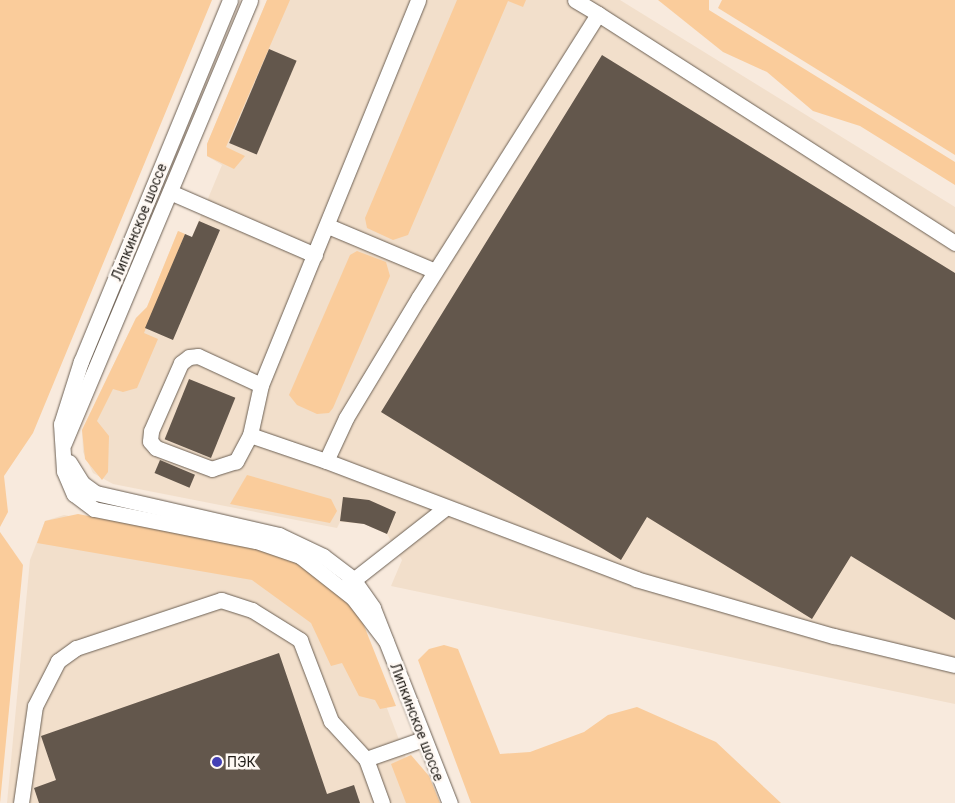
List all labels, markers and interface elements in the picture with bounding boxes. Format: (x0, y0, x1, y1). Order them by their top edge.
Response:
street label: Липкинское шоссе (108, 161, 170, 283)
street label: Липкинское шоссе (387, 661, 447, 783)
place label: ПЭК (227, 754, 255, 770)
marker: ПЭК (211, 756, 223, 768)

